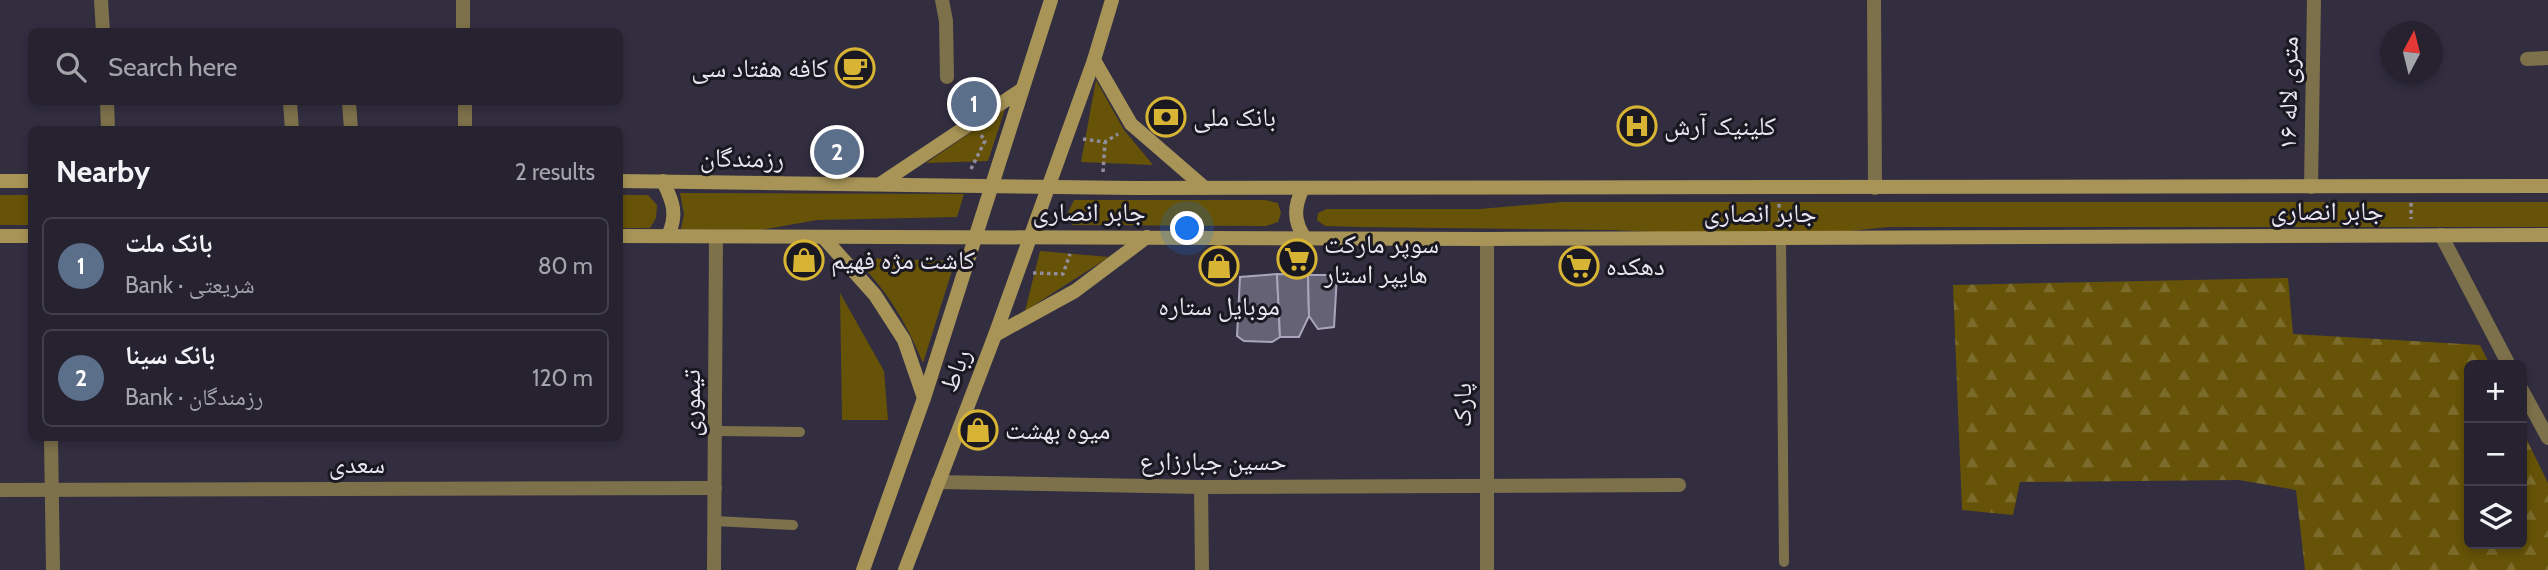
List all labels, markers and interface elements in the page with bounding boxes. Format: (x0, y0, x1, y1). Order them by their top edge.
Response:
north arrow (2380, 21, 2443, 84)
search box (28, 28, 623, 105)
street label: ۱۶ متری لاله (2271, 36, 2305, 150)
cafe icon: کافه هفتاد سی (834, 47, 876, 89)
icon: search (52, 48, 90, 86)
text: Search here (108, 51, 237, 83)
place label: کافه هفتاد سی (691, 52, 828, 84)
pin: 1 (951, 78, 997, 130)
bank icon: بانک ملی (1145, 96, 1187, 138)
place label: بانک ملی (1193, 101, 1276, 133)
hospital icon: کلینیک آرش (1616, 105, 1658, 147)
place label: کلینیک آرش (1664, 110, 1776, 142)
pin: 2 (814, 126, 860, 178)
street label: رزمندگان (700, 141, 784, 175)
text: Nearby (56, 153, 150, 190)
text: 2 results (515, 158, 595, 186)
street label: جابر انصاری (2271, 195, 2383, 227)
street label: جابر انصاری (1033, 196, 1145, 228)
street label: جابر انصاری (1704, 197, 1816, 229)
your location (1170, 211, 1204, 245)
text: بانک ملت (125, 227, 213, 259)
place label: سوپر مارکت هایپر استار (1323, 228, 1439, 290)
supermarket icon: سوپر مارکت هایپر استار (1276, 238, 1318, 280)
shop icon: کاشت مژه فهیم (783, 239, 825, 281)
place label: کاشت مژه فهیم (831, 244, 976, 277)
shop icon: موبایل ستاره (1198, 245, 1240, 287)
supermarket icon: دهکده (1558, 245, 1600, 287)
place label: دهکده (1606, 250, 1665, 282)
text: 1 (77, 252, 85, 280)
text: 80 m (538, 252, 593, 280)
text: Bank · شریعتی (125, 271, 255, 299)
place label: موبایل ستاره (1158, 290, 1280, 322)
text: بانک سینا (125, 339, 215, 371)
street label: رباط (932, 344, 978, 396)
map controls (2464, 360, 2527, 549)
button: + (2464, 360, 2527, 423)
text: 2 (75, 364, 87, 392)
text: 120 m (532, 364, 593, 392)
street label: تیموری (675, 369, 707, 437)
text: Bank · رزمندگان (125, 383, 263, 411)
street label: پارک (1446, 383, 1478, 427)
shop icon: میوه بهشت (957, 409, 999, 451)
place label: میوه بهشت (1005, 414, 1110, 446)
button: − (2464, 423, 2527, 486)
street label: حسین جبارزارع (1140, 445, 1286, 477)
street label: سعدی (329, 448, 385, 480)
button: layers (2464, 486, 2527, 549)

